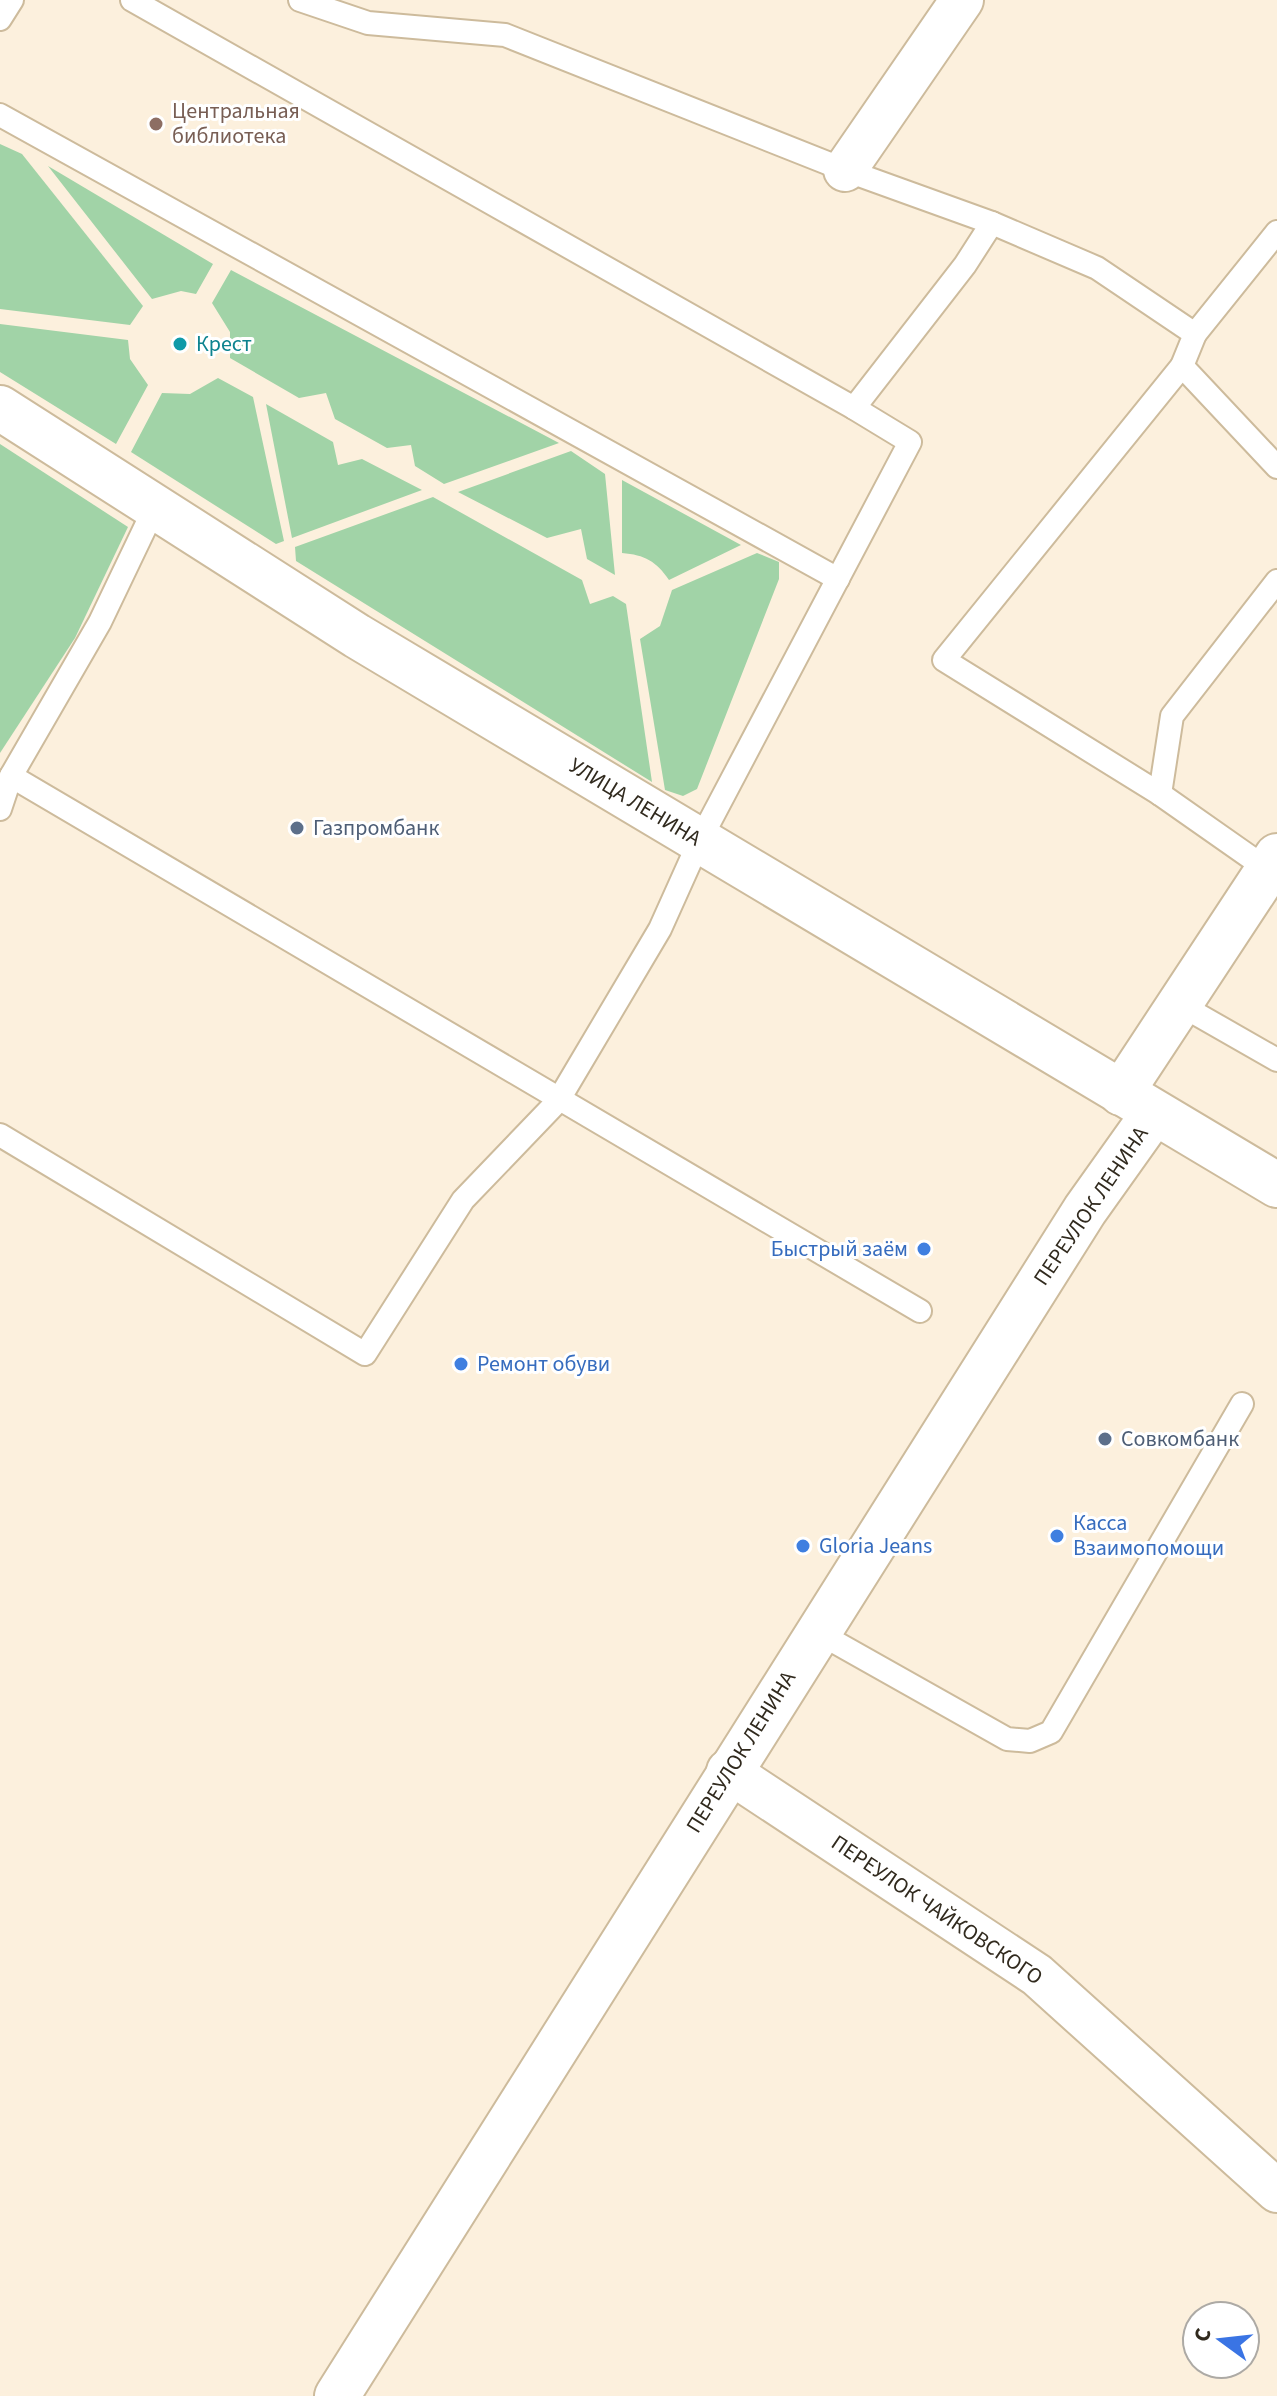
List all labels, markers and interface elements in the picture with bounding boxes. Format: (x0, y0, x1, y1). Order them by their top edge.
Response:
place label: Центральная библиотека (172, 95, 300, 152)
marker: Центральная библиотека (147, 115, 165, 133)
place label: Крест (196, 328, 252, 360)
marker: Крест (171, 335, 189, 353)
street label: УЛИЦА ЛЕНИНА (563, 750, 707, 854)
place label: Газпромбанк (313, 812, 439, 844)
marker: Газпромбанк (288, 819, 306, 837)
street label: ПЕРЕУЛОК ЛЕНИНА (1026, 1120, 1156, 1292)
place label: Быстрый заём (771, 1233, 908, 1265)
marker: Быстрый заём (915, 1240, 933, 1258)
place label: Ремонт обуви (477, 1348, 610, 1380)
marker: Ремонт обуви (452, 1355, 470, 1373)
place label: Совкомбанк (1121, 1423, 1239, 1455)
marker: Совкомбанк (1096, 1430, 1114, 1448)
place label: Касса Взаимопомощи (1073, 1507, 1224, 1564)
marker: Касса Взаимопомощи (1048, 1527, 1066, 1545)
place label: Gloria Jeans (819, 1530, 932, 1562)
marker: Gloria Jeans (794, 1537, 812, 1555)
street label: ПЕРЕУЛОК ЛЕНИНА (678, 1665, 804, 1839)
street label: ПЕРЕУЛОК ЧАЙКОВСКОГО (825, 1827, 1049, 1993)
north arrow (1181, 2300, 1261, 2380)
text: С (1186, 2325, 1220, 2345)

